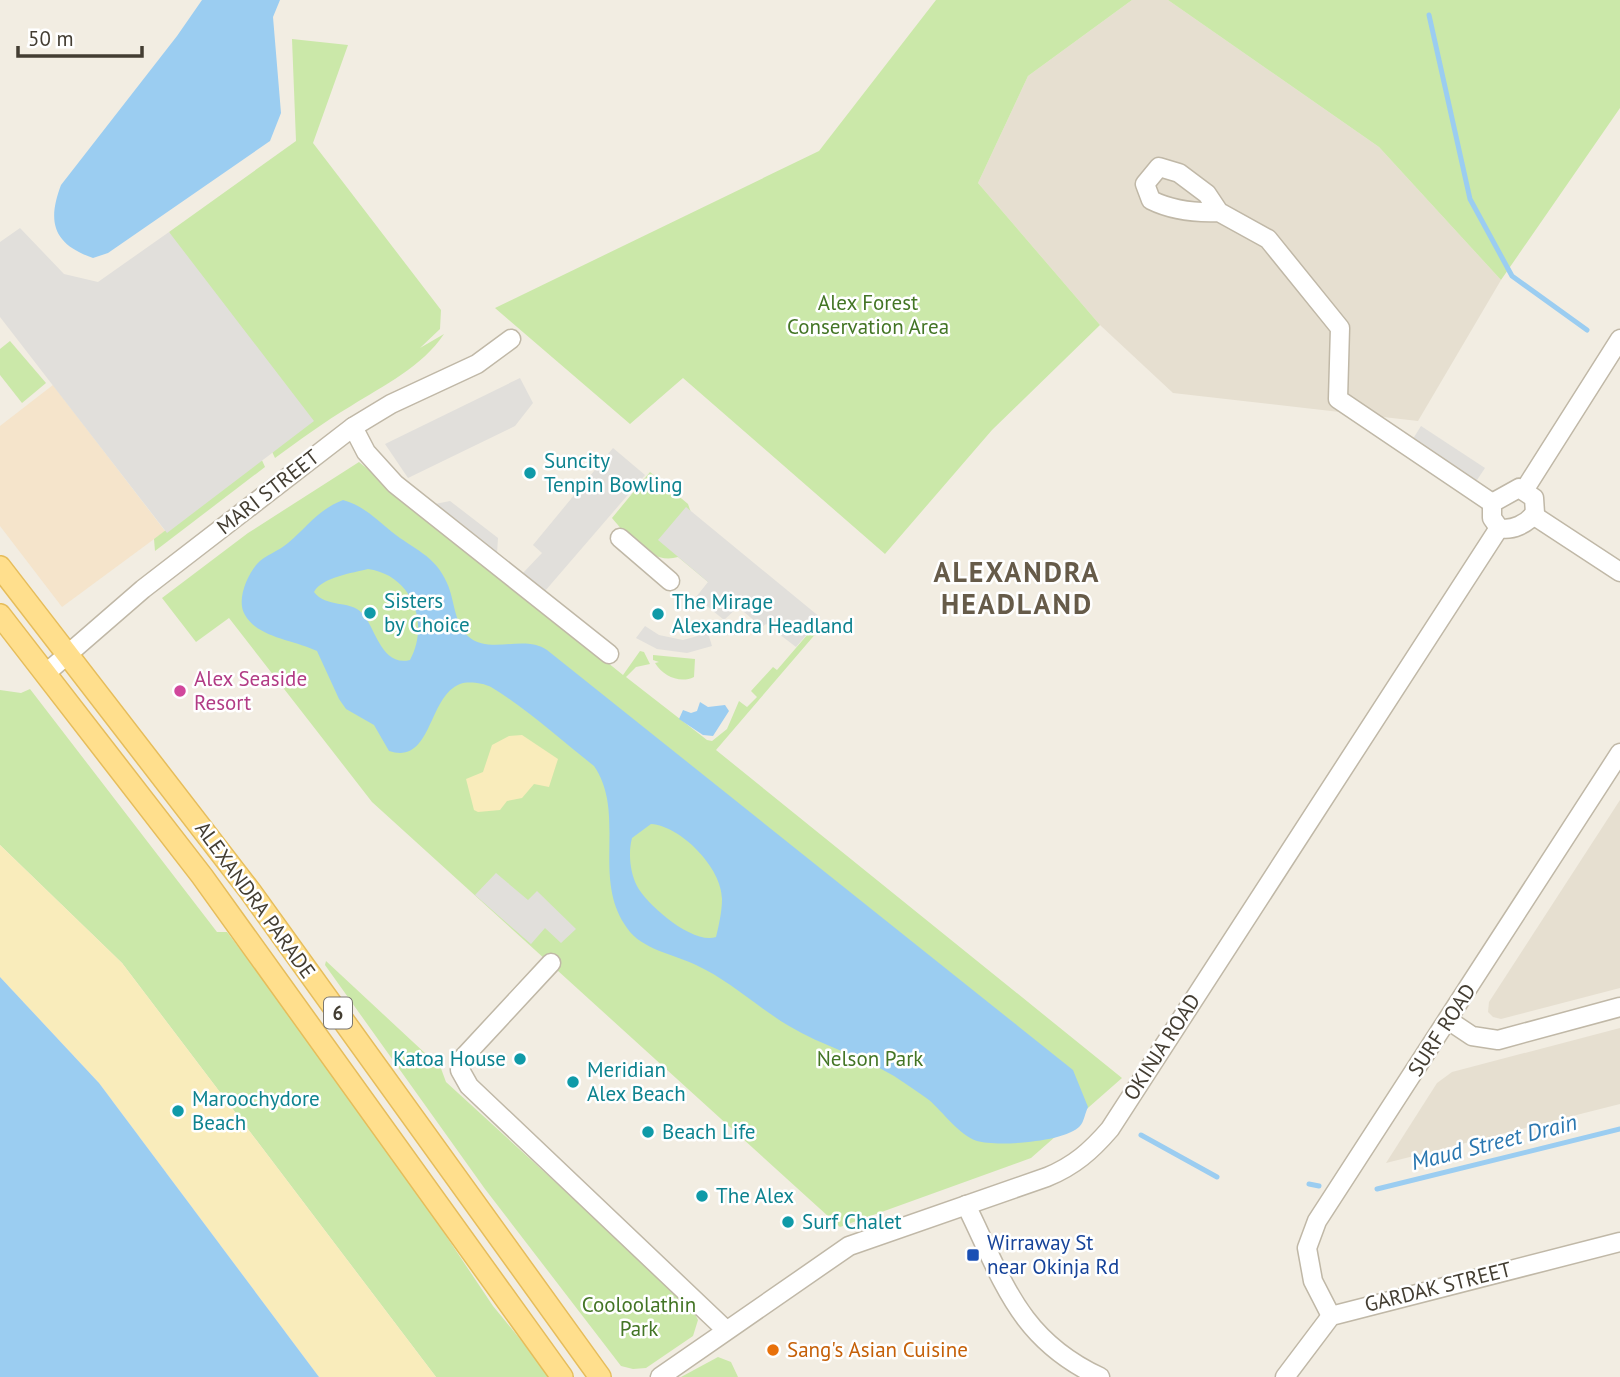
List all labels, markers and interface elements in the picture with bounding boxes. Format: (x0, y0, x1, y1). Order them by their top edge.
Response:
scale bar (18, 14, 142, 58)
text: 50 m (28, 25, 74, 52)
park label: Alex Forest Conservation Area (787, 289, 949, 340)
street label: MARI STREET (211, 443, 325, 540)
place label: Suncity Tenpin Bowling (544, 447, 682, 498)
marker: Suncity Tenpin Bowling (522, 465, 538, 481)
district label: ALEXANDRA HEADLAND (933, 553, 1101, 622)
place label: Sisters by Choice (384, 587, 470, 638)
place label: The Mirage Alexandra Headland (672, 588, 854, 639)
marker: Sisters by Choice (362, 605, 378, 621)
marker: The Mirage Alexandra Headland (650, 606, 666, 622)
place label: Alex Seaside Resort (194, 665, 307, 716)
marker: Alex Seaside Resort (172, 683, 188, 699)
street label: ALEXANDRA PARADE (189, 816, 322, 984)
street label: SURF ROAD (1402, 978, 1482, 1081)
street label: OKINJA ROAD (1117, 988, 1206, 1105)
road number: 6 (324, 998, 352, 1028)
place label: Katoa House (393, 1045, 506, 1072)
park label: Nelson Park (817, 1045, 923, 1072)
marker: Katoa House (512, 1051, 528, 1067)
place label: Meridian Alex Beach (587, 1056, 686, 1107)
marker: Meridian Alex Beach (565, 1074, 581, 1090)
place label: Maroochydore Beach (192, 1085, 320, 1136)
marker: Maroochydore Beach (170, 1103, 186, 1119)
water label: Maud Street Drain (1408, 1107, 1580, 1176)
place label: Beach Life (662, 1118, 756, 1145)
marker: Beach Life (640, 1124, 656, 1140)
place label: The Alex (716, 1182, 794, 1209)
marker: The Alex (694, 1188, 710, 1204)
place label: Surf Chalet (802, 1208, 902, 1235)
marker: Surf Chalet (780, 1214, 796, 1230)
place label: Wirraway St near Okinja Rd (987, 1229, 1119, 1280)
marker: Wirraway St near Okinja Rd (965, 1247, 981, 1263)
street label: GARDAK STREET (1362, 1255, 1514, 1318)
park label: Cooloolathin Park (582, 1291, 696, 1342)
place label: Sang's Asian Cuisine (787, 1336, 968, 1363)
marker: Sang's Asian Cuisine (765, 1342, 781, 1358)

